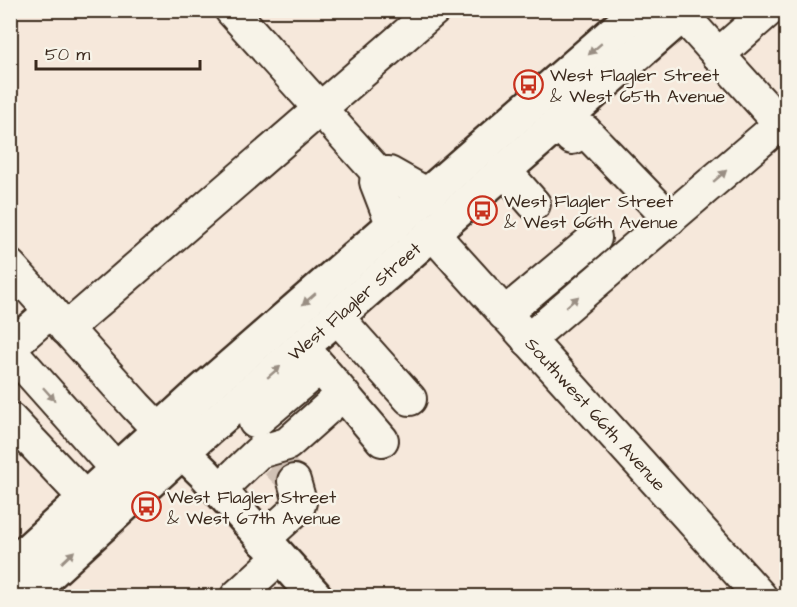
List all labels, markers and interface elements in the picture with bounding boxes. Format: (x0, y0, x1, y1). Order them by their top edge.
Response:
scale bar (36, 33, 200, 71)
text: 50 m (45, 42, 90, 67)
one-way arrow (588, 42, 603, 55)
place label: West Flagler Street & West 65th Avenue (550, 63, 726, 109)
bus stop icon: West Flagler Street & West 65th Avenue (513, 69, 545, 101)
one-way arrow (712, 169, 728, 182)
place label: West Flagler Street & West 66th Avenue (504, 189, 678, 235)
bus stop icon: West Flagler Street & West 66th Avenue (467, 195, 499, 227)
street label: West Flagler Street (283, 236, 427, 367)
one-way arrow (302, 292, 317, 305)
one-way arrow (564, 296, 580, 309)
street label: Southwest 66th Avenue (519, 332, 672, 497)
one-way arrow (266, 365, 281, 379)
one-way arrow (42, 386, 55, 401)
place label: West Flagler Street & West 67th Avenue (167, 485, 341, 531)
bus stop icon: West Flagler Street & West 67th Avenue (130, 491, 162, 523)
one-way arrow (61, 550, 76, 564)

